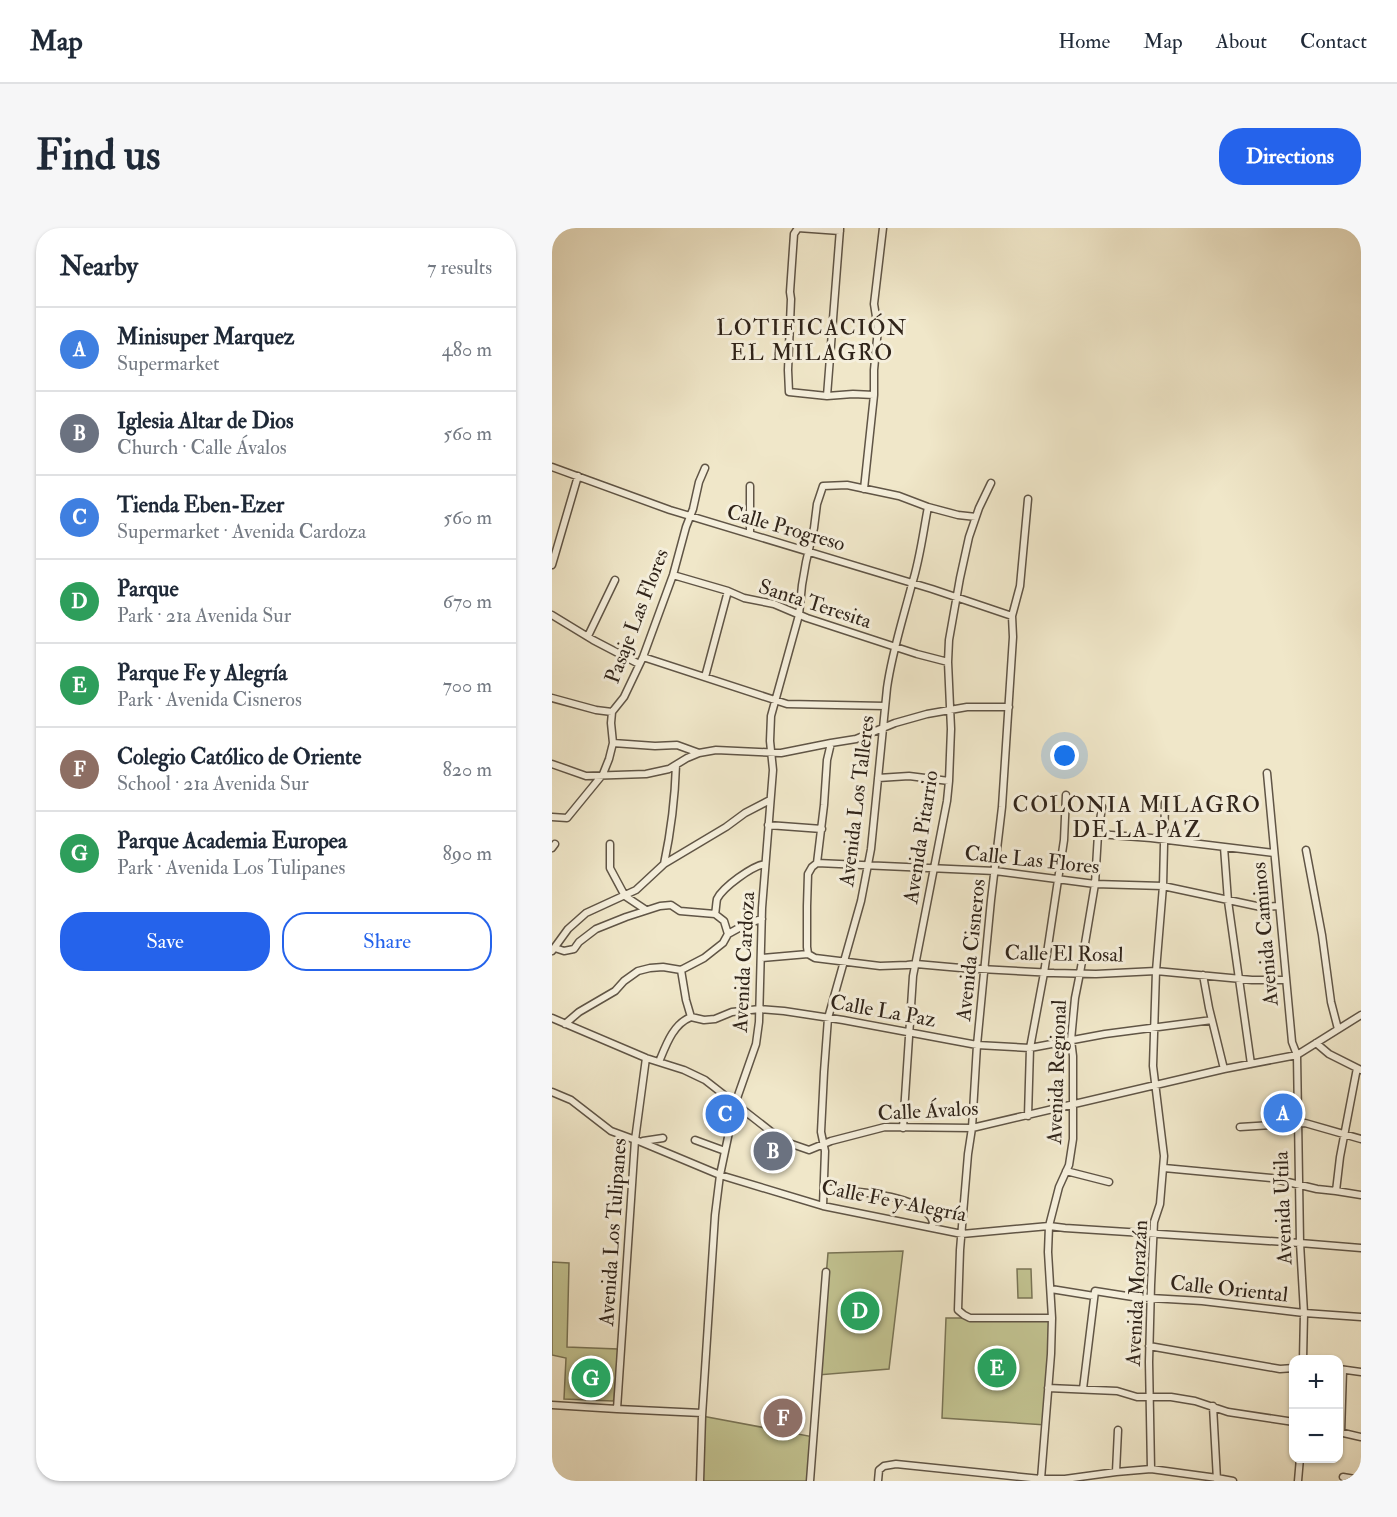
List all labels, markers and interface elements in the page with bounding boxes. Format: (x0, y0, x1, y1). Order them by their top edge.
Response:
text: Map (30, 24, 83, 59)
text: Home (1058, 28, 1110, 55)
text: Map (1143, 28, 1183, 55)
text: About (1216, 28, 1267, 55)
text: Contact (1300, 28, 1367, 55)
button: Directions (1219, 128, 1361, 185)
text: Find us (36, 130, 160, 182)
text: Nearby (60, 251, 138, 283)
text: 7 results (427, 255, 492, 280)
district label: LOTIFICACIÓN EL MILAGRO (716, 313, 908, 367)
text: Minisuper Marquez (117, 323, 295, 351)
text: A (73, 337, 86, 362)
text: 480 m (442, 337, 492, 362)
text: Supermarket (117, 351, 220, 376)
text: Iglesia Altar de Dios (117, 407, 293, 435)
text: B (73, 421, 86, 446)
text: 560 m (443, 421, 492, 446)
text: Church · Calle Ávalos (117, 435, 287, 460)
text: Tienda Eben-Ezer (117, 491, 284, 519)
street label: Calle Progreso (724, 498, 848, 558)
text: C (72, 505, 87, 530)
text: 560 m (443, 505, 492, 530)
text: Supermarket · Avenida Cardoza (117, 519, 366, 544)
street label: Pasaje Las Flores (599, 545, 675, 687)
street label: Santa Teresita (755, 573, 875, 635)
text: Parque (117, 575, 179, 603)
text: D (71, 589, 88, 614)
text: 670 m (443, 589, 492, 614)
text: Park · 21a Avenida Sur (117, 603, 291, 628)
text: Parque Fe y Alegría (117, 659, 287, 687)
text: E (72, 673, 87, 698)
text: 700 m (443, 673, 492, 698)
text: Park · Avenida Cisneros (117, 687, 302, 712)
street label: Avenida Los Talleres (833, 714, 881, 889)
your location (1050, 741, 1079, 770)
text: Colegio Católico de Oriente (117, 743, 361, 771)
text: F (73, 757, 86, 782)
text: 820 m (442, 757, 492, 782)
street label: Avenida Pitarrio (897, 768, 945, 907)
text: School · 21a Avenida Sur (117, 771, 309, 796)
district label: COLONIA MILAGRO DE LA PAZ (1013, 791, 1261, 844)
text: Parque Academia Europea (117, 827, 347, 855)
street label: Calle Las Flores (963, 839, 1101, 881)
text: G (71, 841, 88, 866)
text: 890 m (442, 841, 492, 866)
text: Park · Avenida Los Tulipanes (117, 855, 345, 880)
street label: Avenida Caminos (1245, 861, 1285, 1008)
street label: Avenida Cisneros (950, 878, 992, 1023)
street label: Avenida Cardoza (727, 891, 761, 1034)
button: Save (60, 912, 270, 971)
button: Share (282, 912, 492, 971)
street label: Calle El Rosal (1004, 939, 1124, 969)
street label: Calle La Paz (828, 988, 938, 1034)
street label: Avenida Regional (1041, 999, 1073, 1146)
pin: A (1264, 1090, 1302, 1136)
pin: C (706, 1092, 744, 1136)
street label: Calle Ávalos (877, 1095, 979, 1127)
pin: B (754, 1128, 792, 1174)
street label: Avenida Los Tulipanes (593, 1137, 633, 1328)
street label: Avenida Utila (1268, 1150, 1299, 1266)
street label: Calle Fe y Alegría (819, 1174, 969, 1228)
street label: Avenida Morazán (1120, 1219, 1154, 1368)
street label: Calle Oriental (1169, 1269, 1290, 1309)
pin: D (840, 1288, 880, 1334)
pin: E (978, 1346, 1016, 1390)
map controls (1289, 1355, 1343, 1463)
button: + (1289, 1355, 1343, 1409)
pin: G (572, 1356, 610, 1400)
pin: F (764, 1396, 802, 1440)
button: − (1289, 1409, 1343, 1463)

